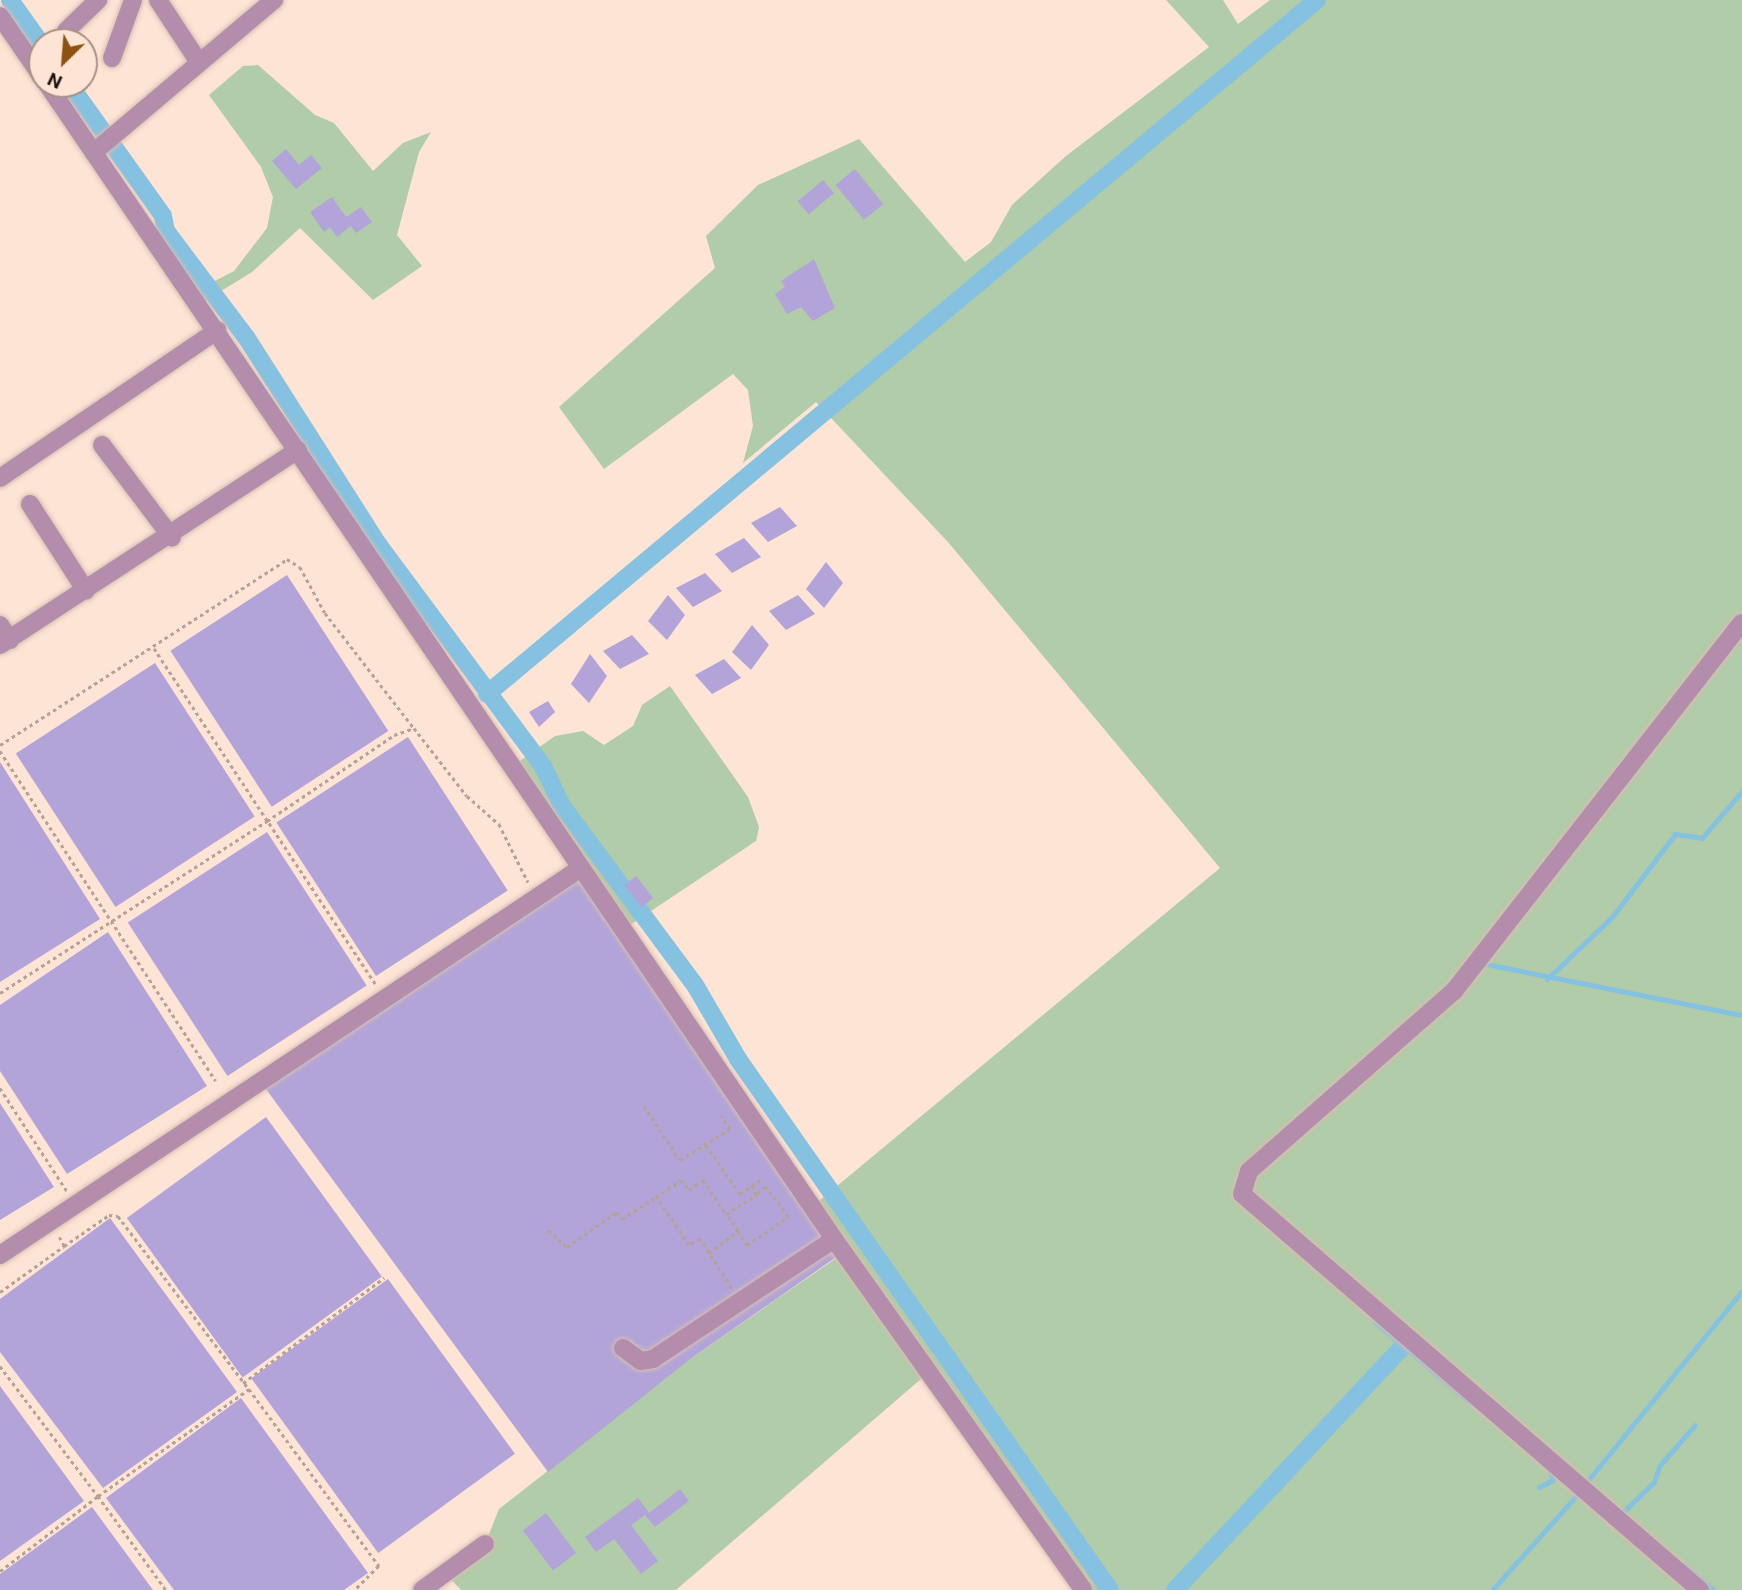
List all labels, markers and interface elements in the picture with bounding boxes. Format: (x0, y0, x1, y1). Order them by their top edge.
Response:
north arrow (28, 28, 98, 98)
text: N (44, 67, 66, 94)

